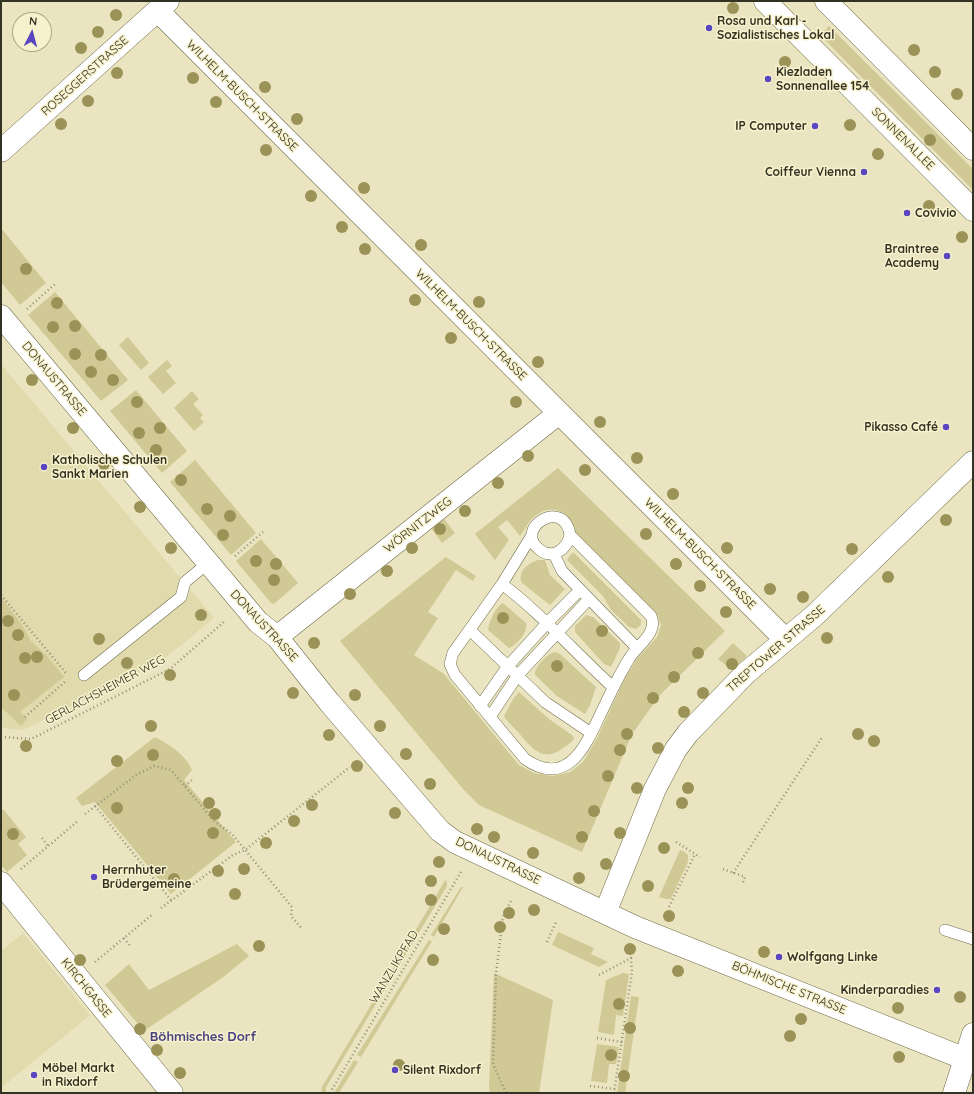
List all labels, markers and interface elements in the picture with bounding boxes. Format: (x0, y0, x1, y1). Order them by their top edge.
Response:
north arrow (12, 12, 52, 52)
text: N (28, 14, 38, 28)
place label: Rosa und Karl - Sozialistisches Lokal (717, 14, 834, 42)
marker: Rosa und Karl - Sozialistisches Lokal (704, 23, 714, 33)
street label: ROSEGGERSTRASSE (38, 33, 132, 119)
street label: WILHELM-BUSCH-STRASSE (183, 37, 301, 155)
place label: Kiezladen Sonnenallee 154 (776, 65, 869, 93)
marker: Kiezladen Sonnenallee 154 (763, 74, 773, 84)
street label: SONNENALLEE (869, 105, 937, 173)
place label: IP Computer (735, 119, 807, 133)
marker: IP Computer (810, 121, 820, 131)
place label: Coiffeur Vienna (765, 165, 856, 179)
marker: Coiffeur Vienna (859, 167, 869, 177)
place label: Covivio (915, 206, 957, 220)
marker: Covivio (902, 208, 912, 218)
place label: Braintree Academy (885, 242, 939, 270)
marker: Braintree Academy (942, 251, 952, 261)
street label: WILHELM-BUSCH-STRASSE (412, 266, 530, 384)
street label: DONAUSTRASSE (19, 339, 89, 419)
place label: Pikasso Café (864, 420, 938, 434)
marker: Pikasso Café (941, 422, 951, 432)
place label: Katholische Schulen Sankt Marien (52, 453, 167, 481)
marker: Katholische Schulen Sankt Marien (39, 462, 49, 472)
street label: WÖRNITZWEG (381, 494, 455, 556)
street label: WILHELM-BUSCH-STRASSE (641, 495, 759, 613)
street label: DONAUSTRASSE (227, 587, 301, 665)
street label: TREPTOWER STRASSE (724, 602, 828, 696)
street label: GERLACHSHEIMER WEG (43, 652, 167, 728)
street label: DONAUSTRASSE (453, 834, 543, 888)
place label: Herrnhuter Brüdergemeine (102, 863, 191, 891)
marker: Herrnhuter Brüdergemeine (89, 872, 99, 882)
street label: WANZLIKPFAD (366, 928, 422, 1006)
place label: Wolfgang Linke (787, 950, 878, 964)
marker: Wolfgang Linke (774, 952, 784, 962)
street label: KIRCHGASSE (58, 956, 114, 1020)
street label: BÖHMISCHE STRASSE (730, 958, 848, 1018)
place label: Kinderparadies (840, 983, 929, 997)
marker: Kinderparadies (932, 985, 942, 995)
district label: Böhmisches Dorf (150, 1029, 256, 1045)
place label: Möbel Markt in Rixdorf (42, 1061, 115, 1089)
place label: Silent Rixdorf (403, 1063, 481, 1077)
marker: Silent Rixdorf (390, 1065, 400, 1075)
marker: Möbel Markt in Rixdorf (29, 1070, 39, 1080)

